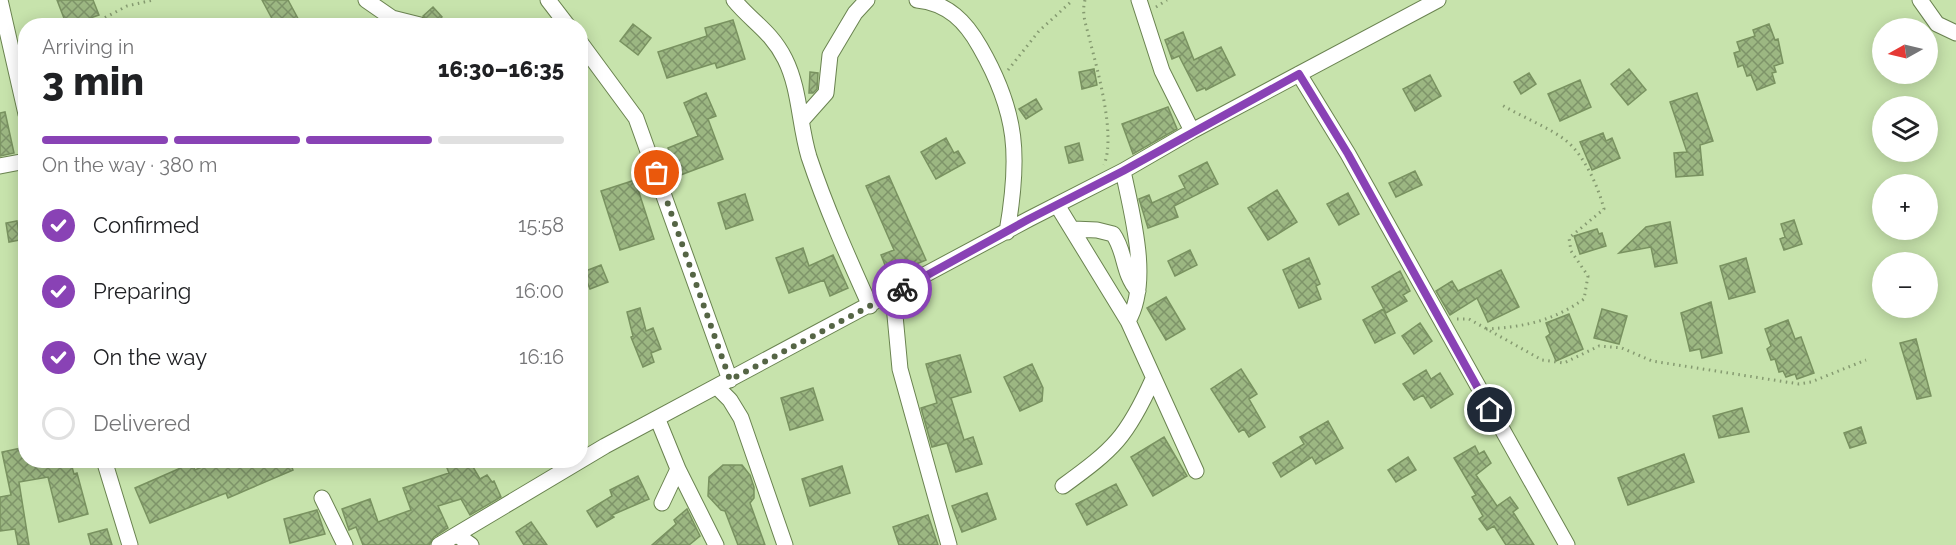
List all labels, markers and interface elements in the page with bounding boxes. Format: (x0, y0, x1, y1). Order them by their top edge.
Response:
north arrow (1872, 18, 1938, 84)
map controls (1872, 18, 1938, 318)
text: Arriving in (42, 35, 134, 59)
text: 16:30–16:35 (438, 56, 564, 82)
text: 3 min (42, 58, 144, 104)
button: layers (1872, 96, 1938, 162)
pin (631, 147, 682, 198)
text: On the way · 380 m (42, 153, 217, 177)
icon: bag (640, 156, 673, 189)
button: + (1872, 174, 1938, 240)
icon: check (42, 209, 75, 242)
text: Confirmed (93, 212, 200, 238)
text: 15:58 (518, 213, 564, 237)
button: − (1872, 252, 1938, 318)
courier (872, 259, 932, 319)
icon: bike (886, 273, 919, 306)
icon: check (42, 275, 75, 308)
text: Preparing (93, 278, 191, 304)
text: 16:00 (515, 279, 564, 303)
icon: check (42, 341, 75, 374)
text: On the way (93, 344, 207, 370)
text: 16:16 (519, 345, 564, 369)
pin (1464, 384, 1515, 435)
icon: home (1473, 393, 1506, 426)
text: Delivered (93, 410, 191, 436)

